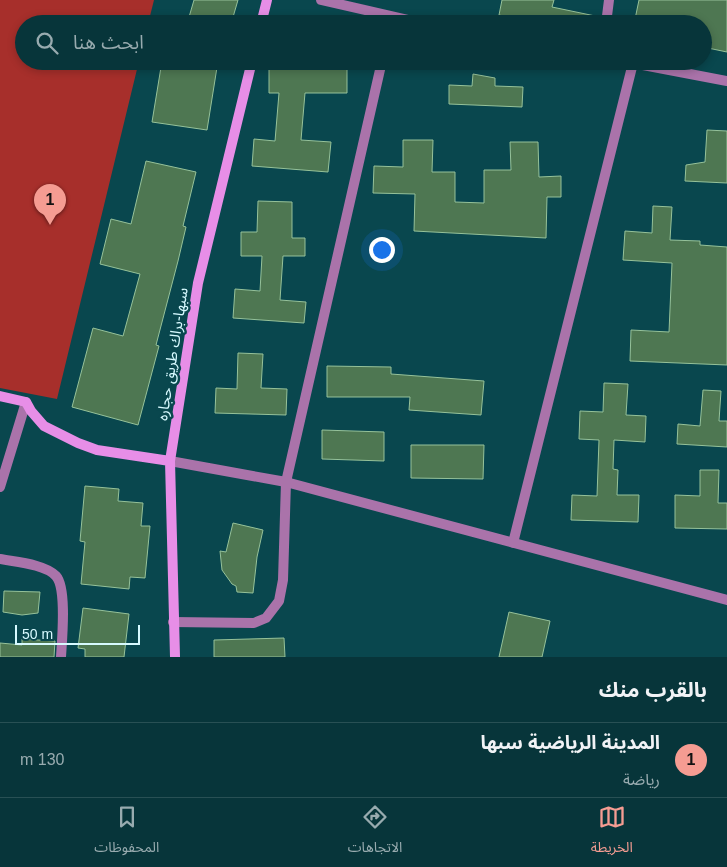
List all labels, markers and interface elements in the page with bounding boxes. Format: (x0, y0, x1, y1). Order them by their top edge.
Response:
search box (15, 15, 712, 70)
icon: search (33, 29, 61, 57)
text: ابحث هنا (73, 32, 144, 53)
pin: 1 (34, 184, 66, 225)
your location (369, 237, 395, 263)
street label: سبها-براك طريق حجاره (153, 286, 193, 422)
scale bar (15, 622, 140, 645)
text: 50 m (22, 626, 53, 642)
text: بالقرب منك (599, 678, 707, 701)
text: المدينة الرياضية سبها (480, 732, 660, 753)
text: 130 m (20, 751, 64, 768)
text: 1 (687, 751, 695, 768)
text: رياضة (623, 771, 660, 788)
tab: المحفوظات (94, 803, 159, 862)
tab: الاتجاهات (348, 803, 402, 862)
tab: الخريطة (591, 803, 633, 862)

